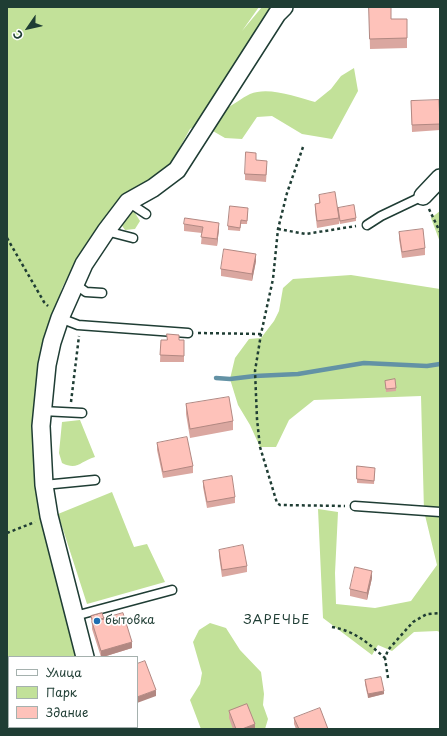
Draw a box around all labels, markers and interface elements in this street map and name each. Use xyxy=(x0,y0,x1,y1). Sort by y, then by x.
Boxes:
north arrow xyxy=(8,8,48,48)
text: С xyxy=(8,27,27,43)
district label: ЗАРЕЧЬЕ xyxy=(244,612,310,628)
place label: бытовка xyxy=(105,614,155,628)
marker: бытовка xyxy=(92,616,102,626)
legend xyxy=(8,656,138,728)
text: Улица xyxy=(46,663,82,681)
text: Парк xyxy=(46,683,77,701)
text: Здание xyxy=(46,703,88,721)

